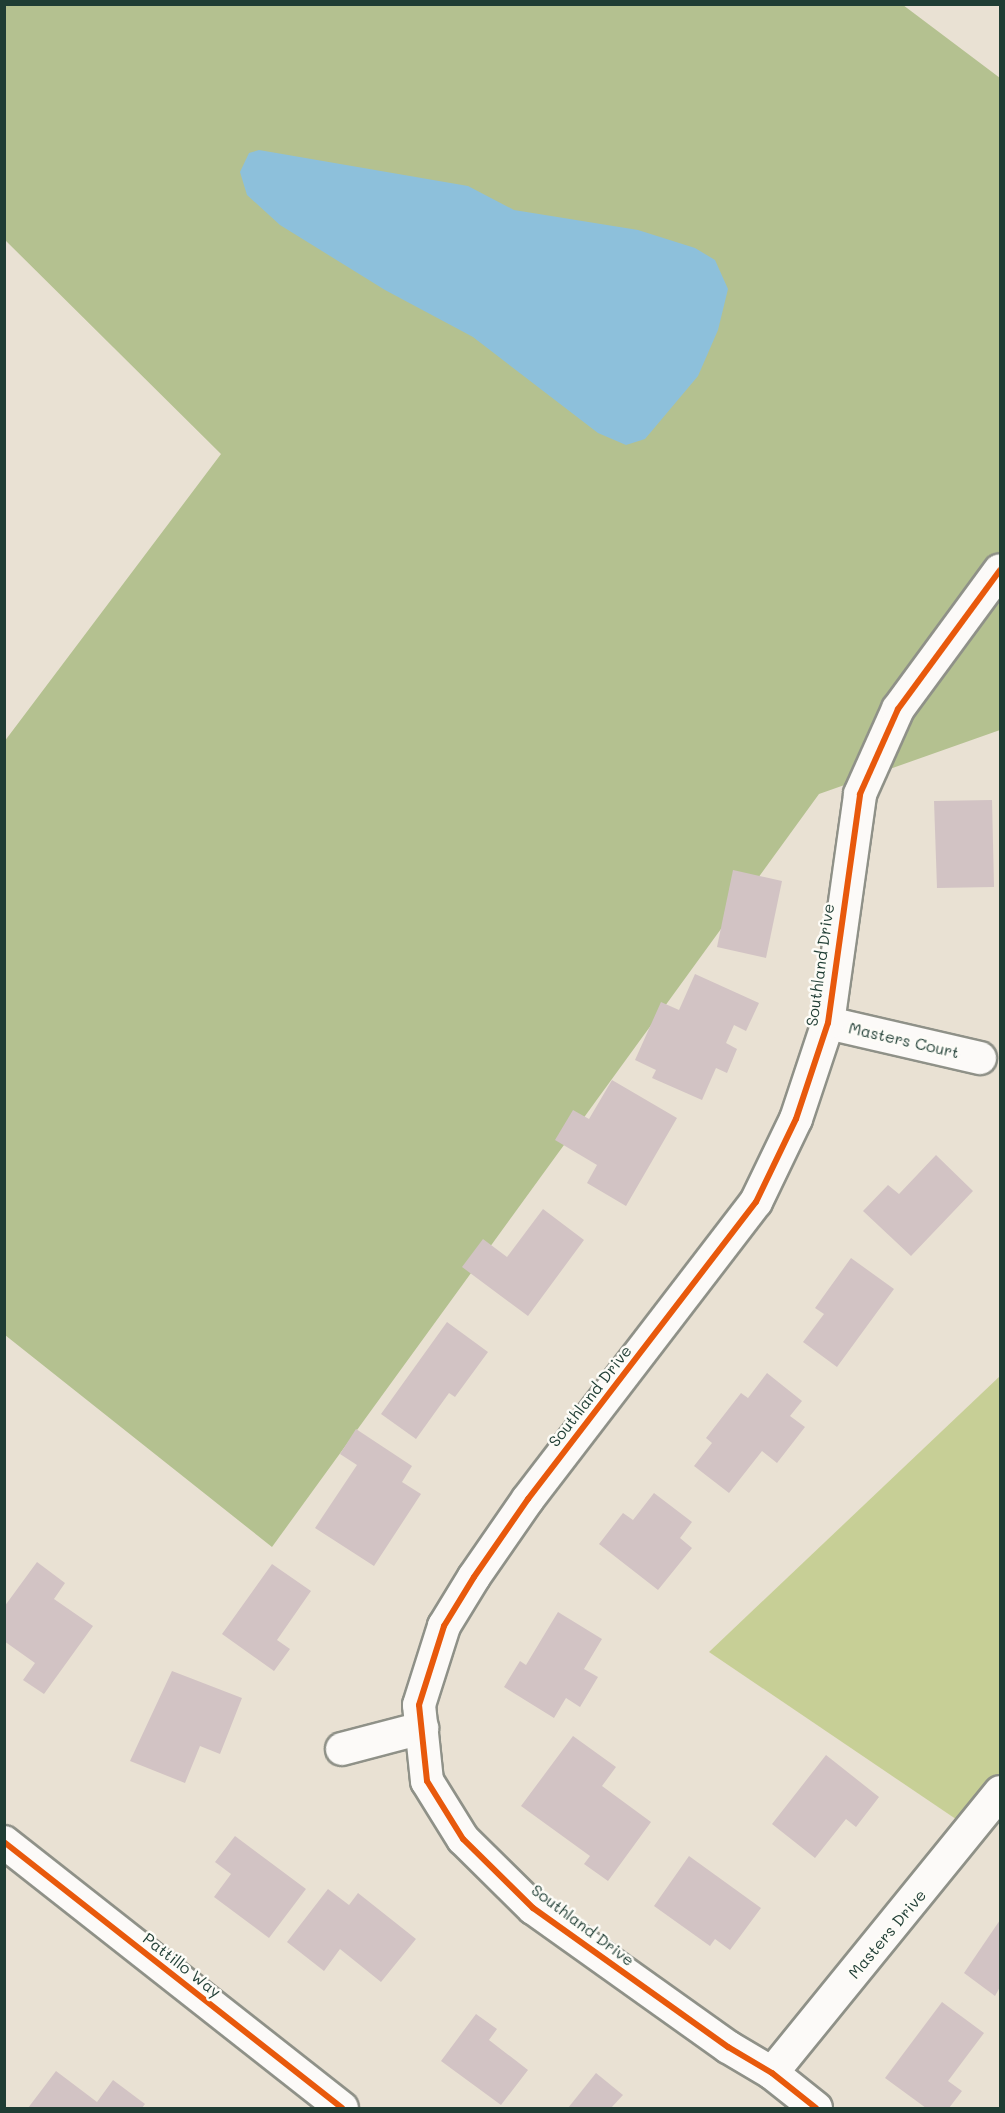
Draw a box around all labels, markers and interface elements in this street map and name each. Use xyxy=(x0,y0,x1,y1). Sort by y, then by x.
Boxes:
street label: Southland Drive xyxy=(802,902,838,1028)
street label: Masters Court xyxy=(847,1018,961,1062)
street label: Southland Drive xyxy=(544,1341,636,1451)
street label: Southland Drive xyxy=(528,1880,638,1970)
street label: Masters Drive xyxy=(844,1885,930,1983)
street label: Pattillo Way xyxy=(139,1929,225,2001)

